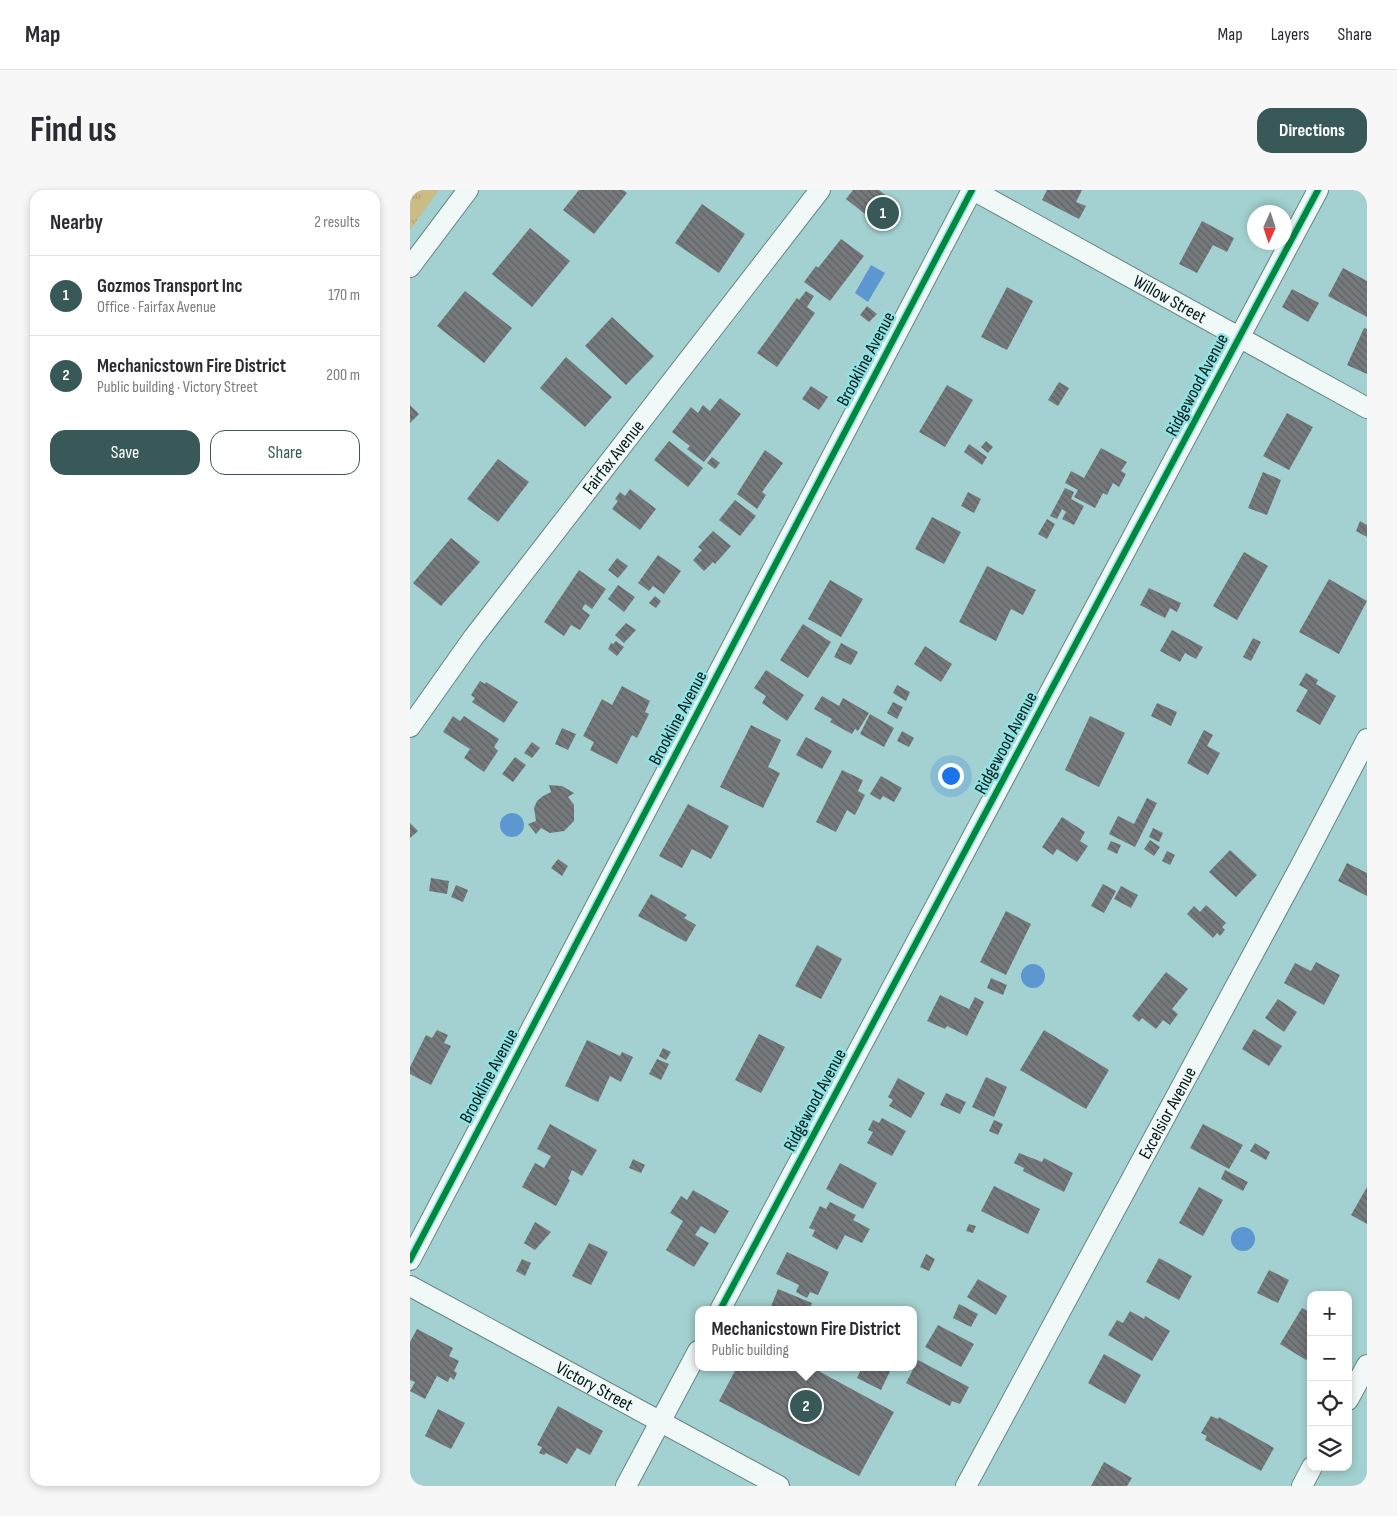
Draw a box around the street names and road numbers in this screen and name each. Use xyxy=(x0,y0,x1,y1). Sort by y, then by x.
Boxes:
street label: Willow Street xyxy=(1130,270,1210,328)
street label: Brookline Avenue xyxy=(832,308,900,410)
street label: Ridgewood Avenue xyxy=(1161,330,1233,440)
street label: Fairfax Avenue xyxy=(578,416,648,498)
street label: Brookline Avenue xyxy=(644,667,712,769)
street label: Ridgewood Avenue xyxy=(970,688,1042,798)
street label: Brookline Avenue xyxy=(455,1025,523,1127)
street label: Ridgewood Avenue xyxy=(779,1045,851,1155)
street label: Excelsior Avenue xyxy=(1134,1063,1201,1162)
street label: Victory Street xyxy=(552,1357,637,1416)

